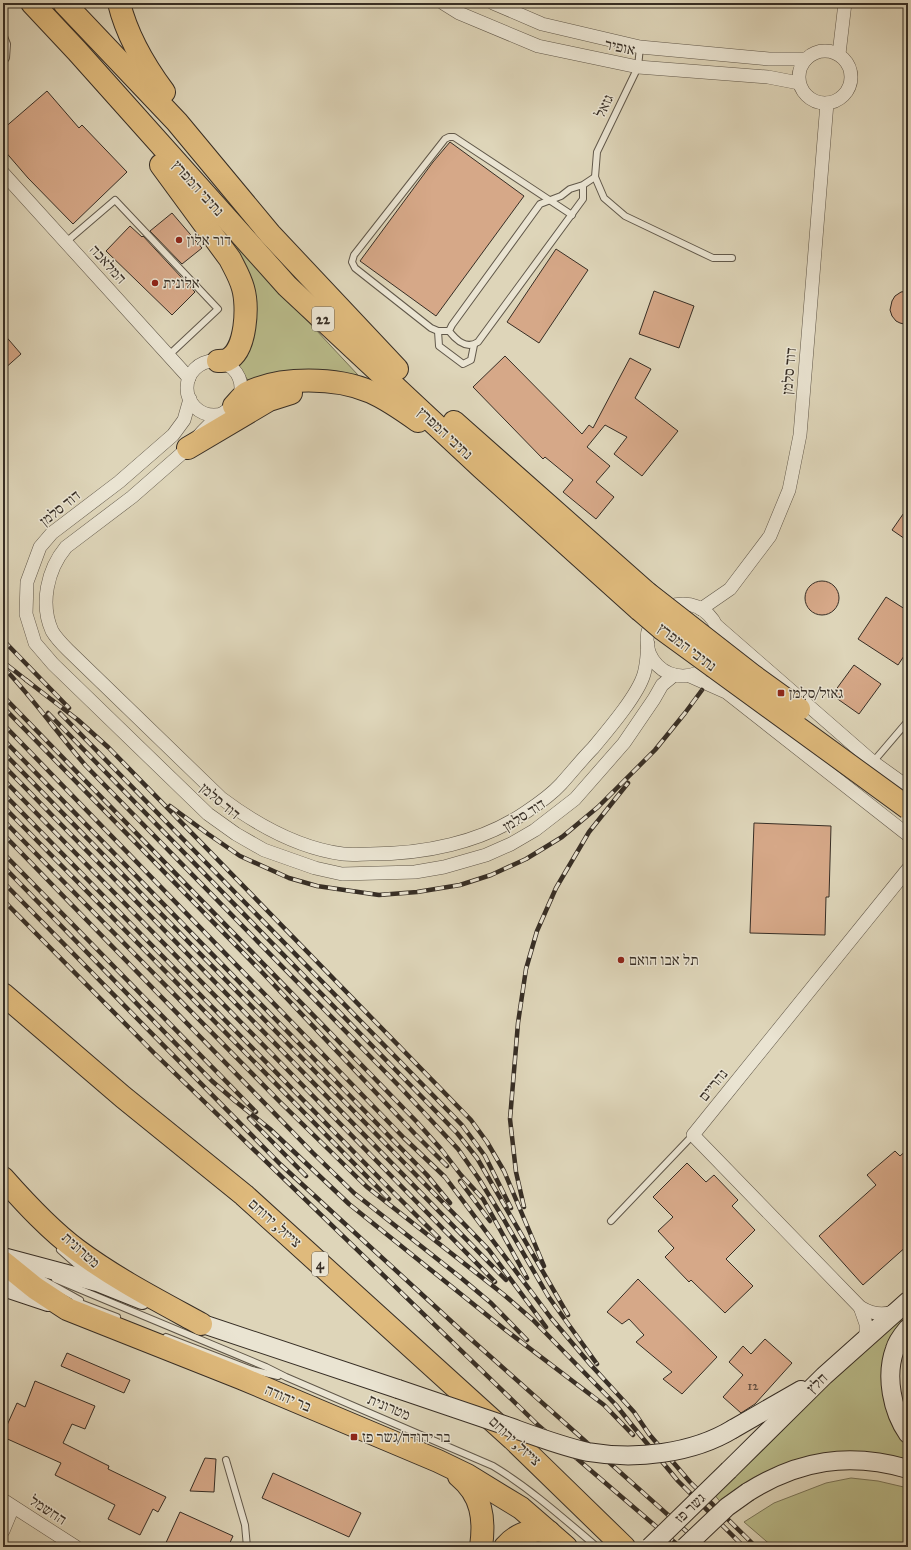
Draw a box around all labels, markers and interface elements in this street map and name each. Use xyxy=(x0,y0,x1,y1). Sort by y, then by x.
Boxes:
street label: אופיר xyxy=(603,35,637,59)
street label: גזאל xyxy=(591,91,617,121)
street label: נתיבי המפרץ xyxy=(168,156,228,220)
place label: דור אלון xyxy=(187,231,231,249)
marker: דור אלון xyxy=(174,235,184,245)
street label: המלאכה xyxy=(86,241,130,287)
place label: אלונית xyxy=(163,274,200,292)
marker: אלונית xyxy=(150,278,160,288)
road number: 22 xyxy=(312,307,334,331)
street label: דוד סלמן xyxy=(778,346,800,395)
street label: נתיבי המפרץ xyxy=(414,403,476,463)
street label: דוד סלמן xyxy=(36,486,84,530)
street label: נתיבי המפרץ xyxy=(654,619,720,675)
place label: גאזל/סלמן xyxy=(789,684,843,702)
marker: גאזל/סלמן xyxy=(776,688,786,698)
street label: דוד סלמן xyxy=(196,779,244,823)
street label: דוד סלמן xyxy=(499,794,549,835)
place label: תל אבו הואם xyxy=(629,951,699,969)
marker: תל אבו הואם xyxy=(616,955,626,965)
street label: נהריים xyxy=(695,1065,731,1105)
street label: צייזל, ירוחם xyxy=(245,1195,305,1251)
street label: מטרונית xyxy=(58,1228,104,1272)
road number: 4 xyxy=(312,1252,328,1276)
street label: חלץ xyxy=(803,1369,831,1397)
house number: 12 xyxy=(747,1378,759,1394)
street label: בר יהודה xyxy=(262,1380,314,1416)
street label: מטרונית xyxy=(365,1390,413,1424)
street label: צייזל, ירוחם xyxy=(485,1412,545,1470)
place label: בר יהודה/גשר פז xyxy=(362,1428,451,1446)
marker: בר יהודה/גשר פז xyxy=(349,1432,359,1442)
street label: גשר פז xyxy=(671,1489,709,1527)
street label: החשמל xyxy=(26,1491,70,1529)

